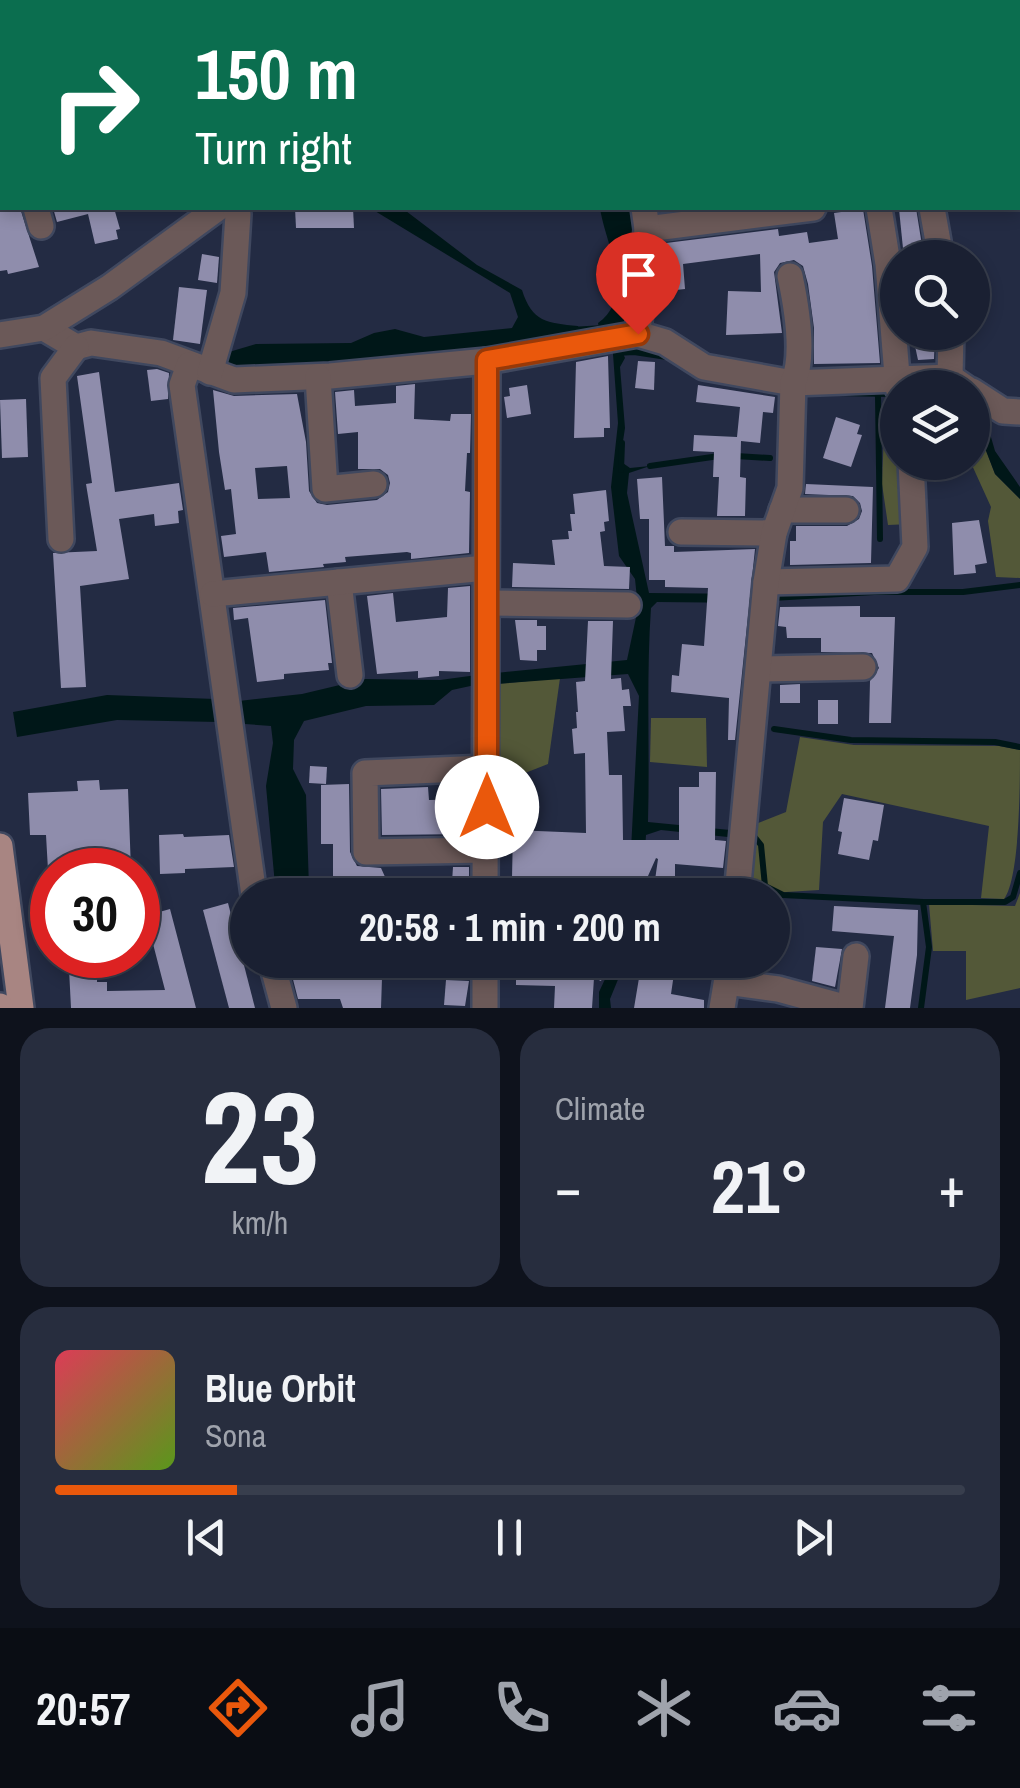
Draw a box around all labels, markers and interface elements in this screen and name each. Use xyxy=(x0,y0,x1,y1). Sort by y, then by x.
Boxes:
text: 150 m xyxy=(195,27,358,121)
icon: right xyxy=(30,40,160,170)
text: Turn right xyxy=(195,117,352,178)
pin xyxy=(596,232,681,335)
map controls xyxy=(880,240,990,480)
button: search xyxy=(880,240,990,350)
icon: arrive xyxy=(611,247,666,302)
button: layers xyxy=(880,370,990,480)
position arrow xyxy=(435,755,539,859)
speed limit sign: 30 xyxy=(30,848,160,978)
text: 20:58 · 1 min · 200 m xyxy=(359,902,661,953)
text: 23 xyxy=(201,1048,319,1224)
text: Climate xyxy=(555,1087,645,1130)
text: 21° xyxy=(711,1135,809,1236)
text: − xyxy=(555,1150,581,1224)
text: + xyxy=(939,1150,965,1224)
text: km/h xyxy=(232,1201,288,1244)
text: Blue Orbit xyxy=(205,1363,356,1414)
text: Sona xyxy=(205,1414,266,1457)
icon: previous xyxy=(179,1510,234,1565)
icon: pause xyxy=(482,1510,537,1565)
icon: next xyxy=(786,1510,841,1565)
icon: directions xyxy=(203,1673,273,1743)
icon: music xyxy=(345,1673,415,1743)
icon: phone xyxy=(487,1673,557,1743)
icon: climate xyxy=(629,1673,699,1743)
icon: car xyxy=(772,1673,842,1743)
icon: filters xyxy=(914,1673,984,1743)
text: 20:57 xyxy=(36,1678,130,1739)

